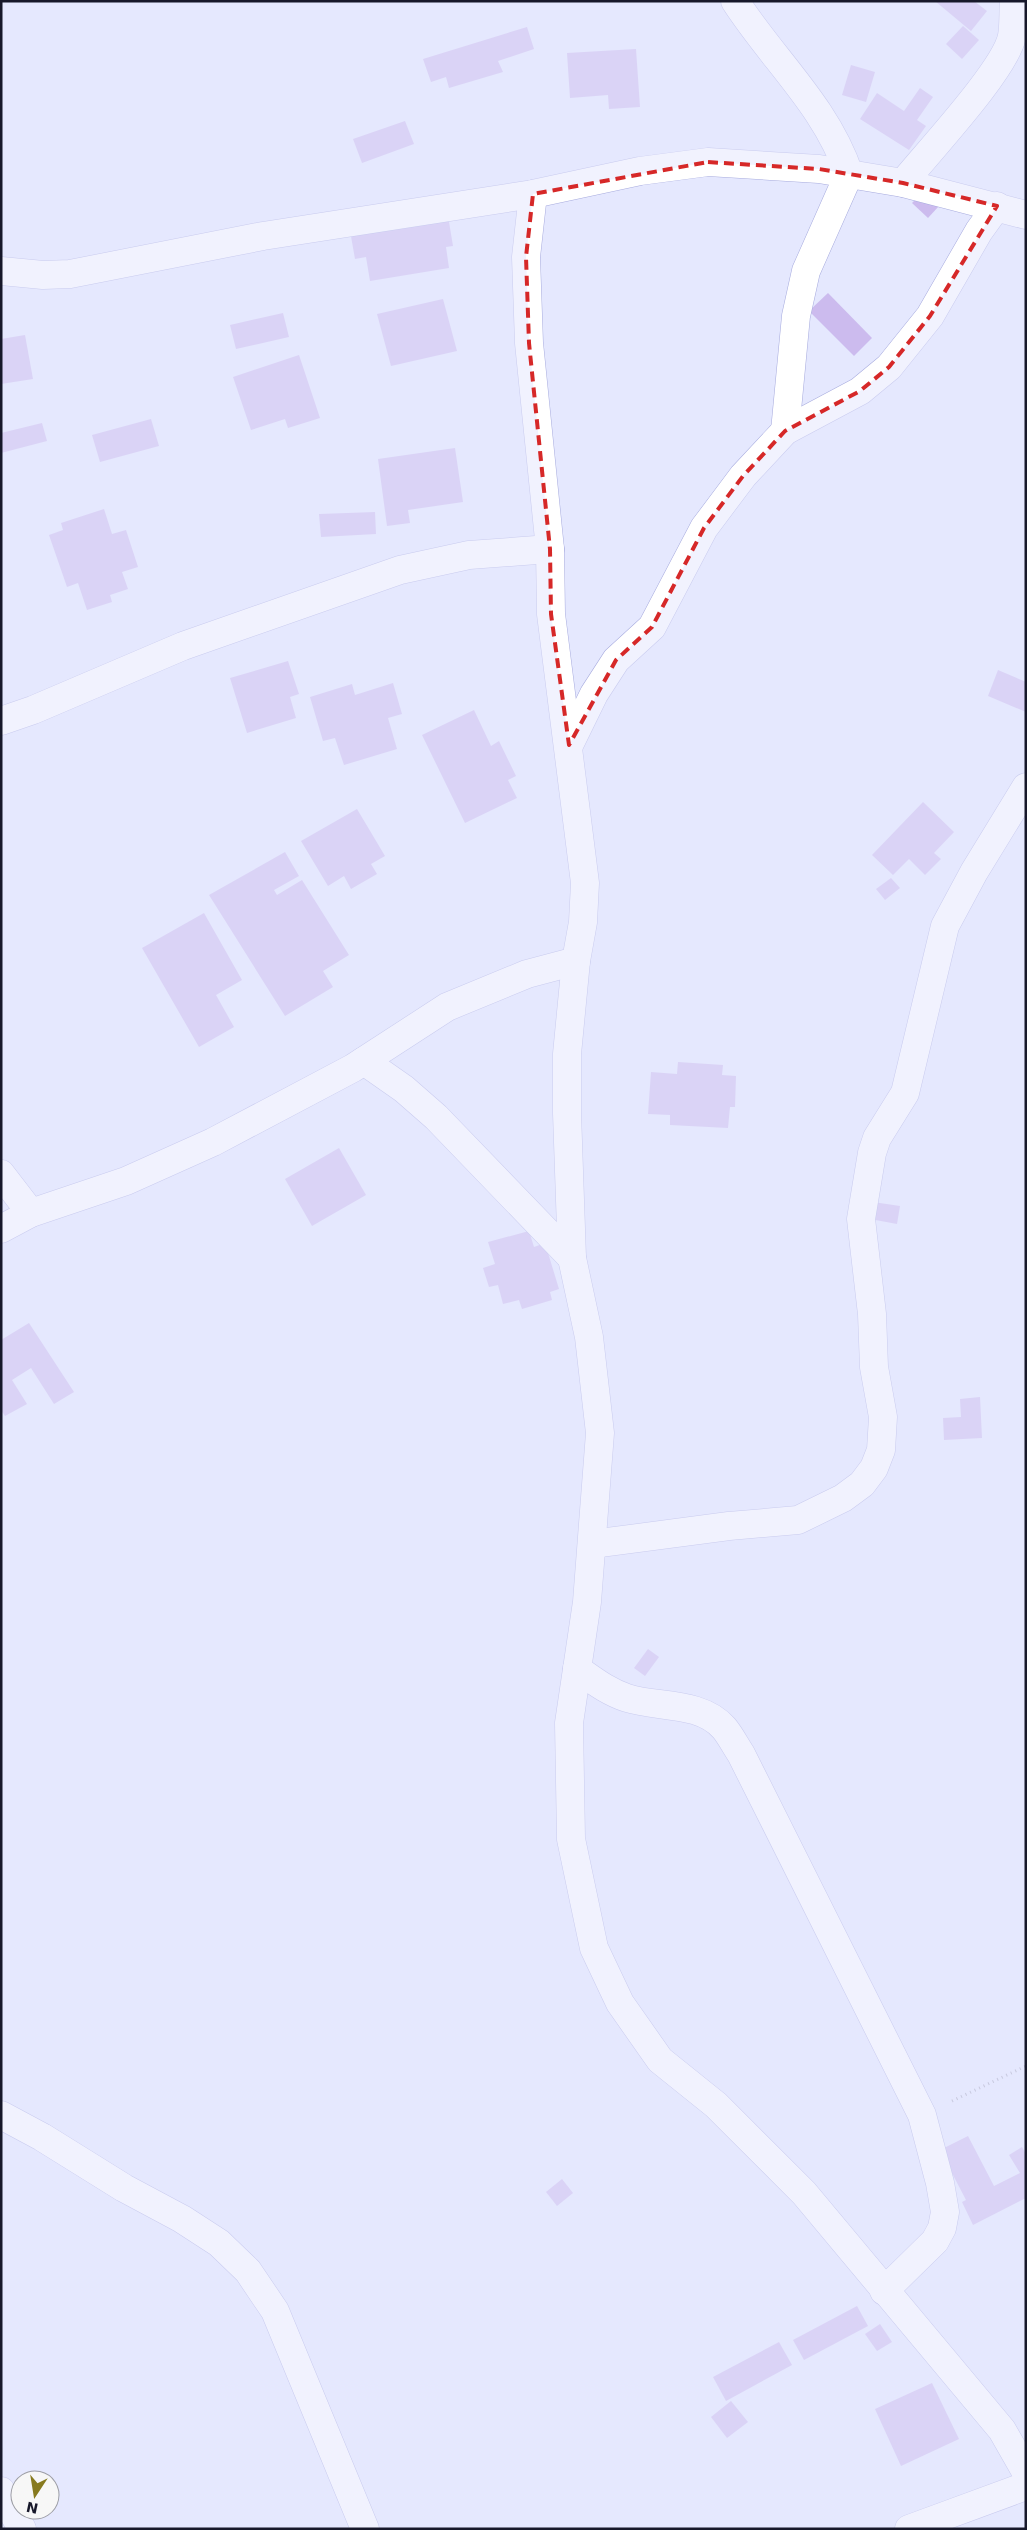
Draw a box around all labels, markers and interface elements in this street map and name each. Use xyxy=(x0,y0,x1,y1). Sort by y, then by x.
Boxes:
north arrow xyxy=(10,2470,60,2520)
text: N xyxy=(25,2499,40,2517)

